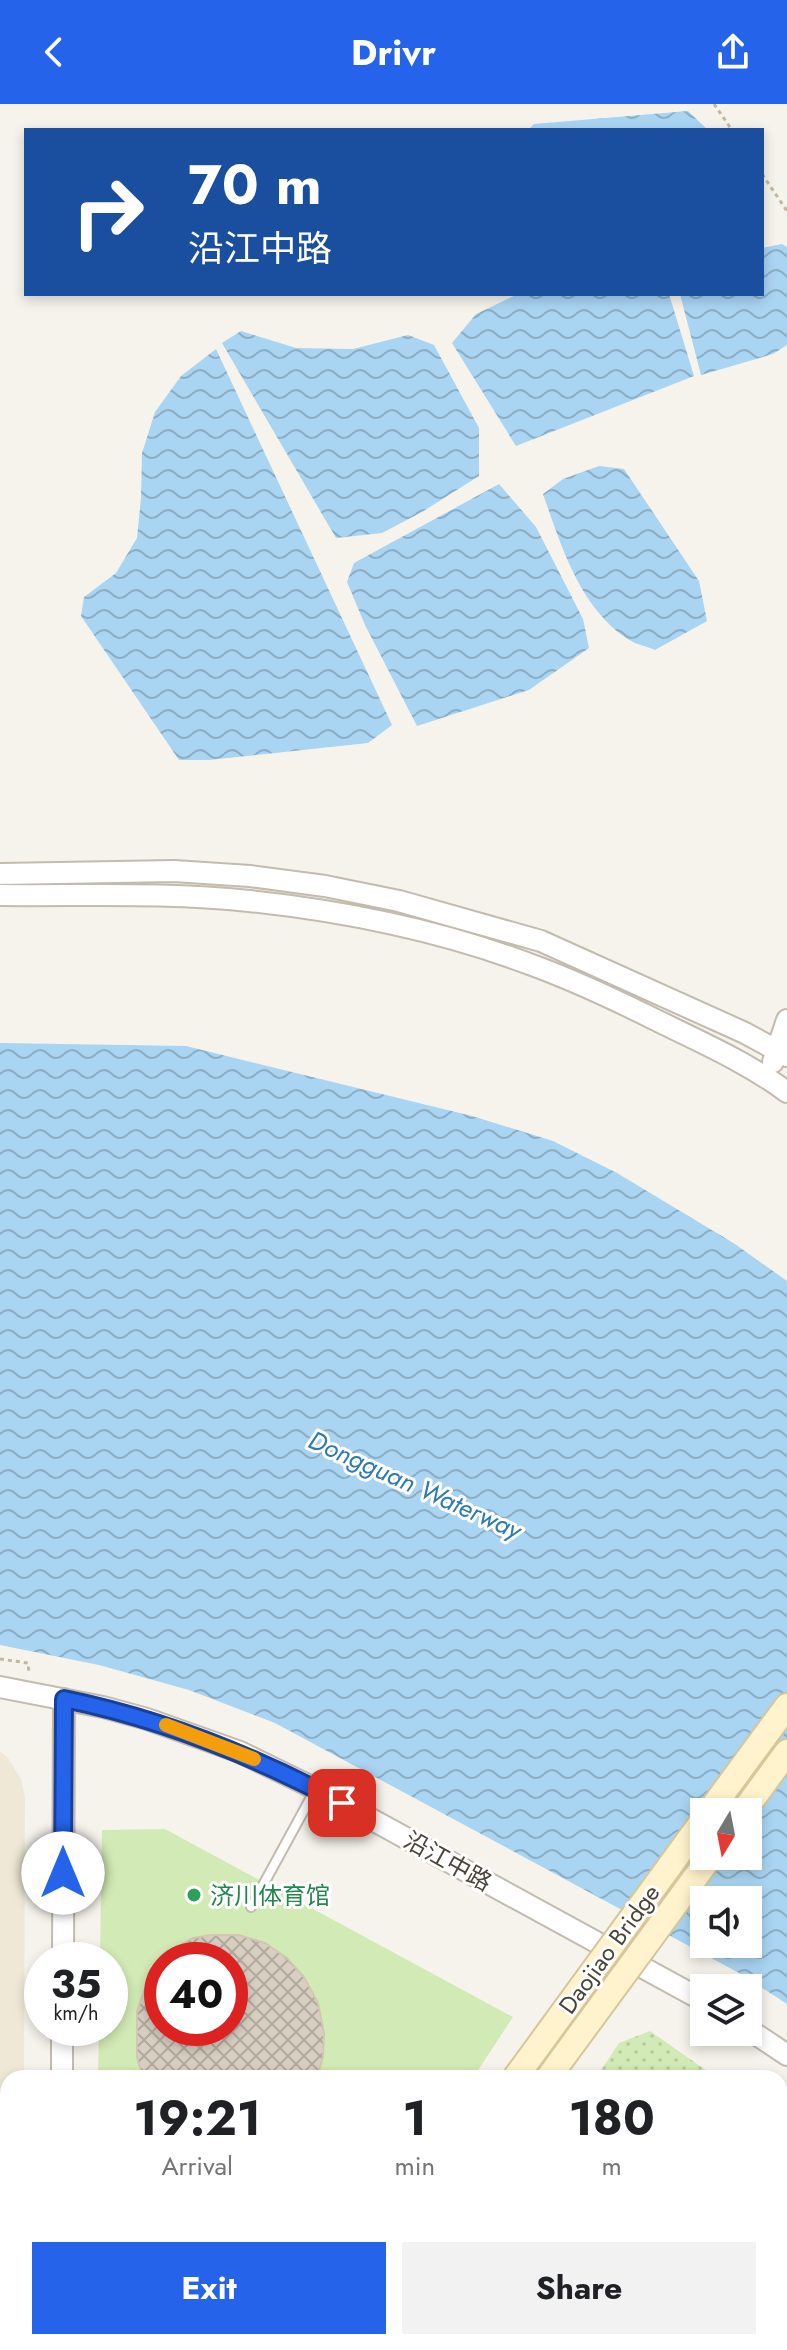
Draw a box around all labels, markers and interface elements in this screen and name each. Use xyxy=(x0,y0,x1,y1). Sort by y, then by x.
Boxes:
text: Drivr xyxy=(351,26,436,78)
icon: back xyxy=(32,30,76,74)
icon: share xyxy=(711,30,755,74)
text: 70 m xyxy=(188,144,322,225)
icon: right xyxy=(56,160,160,264)
text: 沿江中路 xyxy=(188,222,332,274)
water label: Dongguan Waterway xyxy=(302,1421,529,1550)
pin xyxy=(308,1769,376,1837)
icon: arrive xyxy=(320,1781,364,1825)
north arrow xyxy=(690,1798,762,1870)
map controls xyxy=(690,1798,762,2046)
street label: 沿江中路 xyxy=(398,1822,498,1900)
position arrow xyxy=(21,1831,105,1915)
street label: Daojiao Bridge xyxy=(550,1877,668,2021)
place label: 济川体育馆 xyxy=(210,1878,330,1913)
marker: 济川体育馆 xyxy=(185,1886,203,1904)
button: sound xyxy=(690,1886,762,1958)
speed limit sign: 40 xyxy=(144,1942,248,2046)
text: 35 xyxy=(51,1955,101,2013)
button: layers xyxy=(690,1974,762,2046)
text: km/h xyxy=(53,1999,99,2028)
text: 19:21 xyxy=(133,2084,261,2153)
text: 1 xyxy=(403,2084,427,2153)
text: 180 xyxy=(568,2084,655,2153)
text: Arrival xyxy=(161,2147,233,2185)
text: min xyxy=(394,2147,435,2185)
text: m xyxy=(601,2147,622,2185)
button: Exit xyxy=(32,2242,386,2334)
button: Share xyxy=(402,2242,756,2334)

